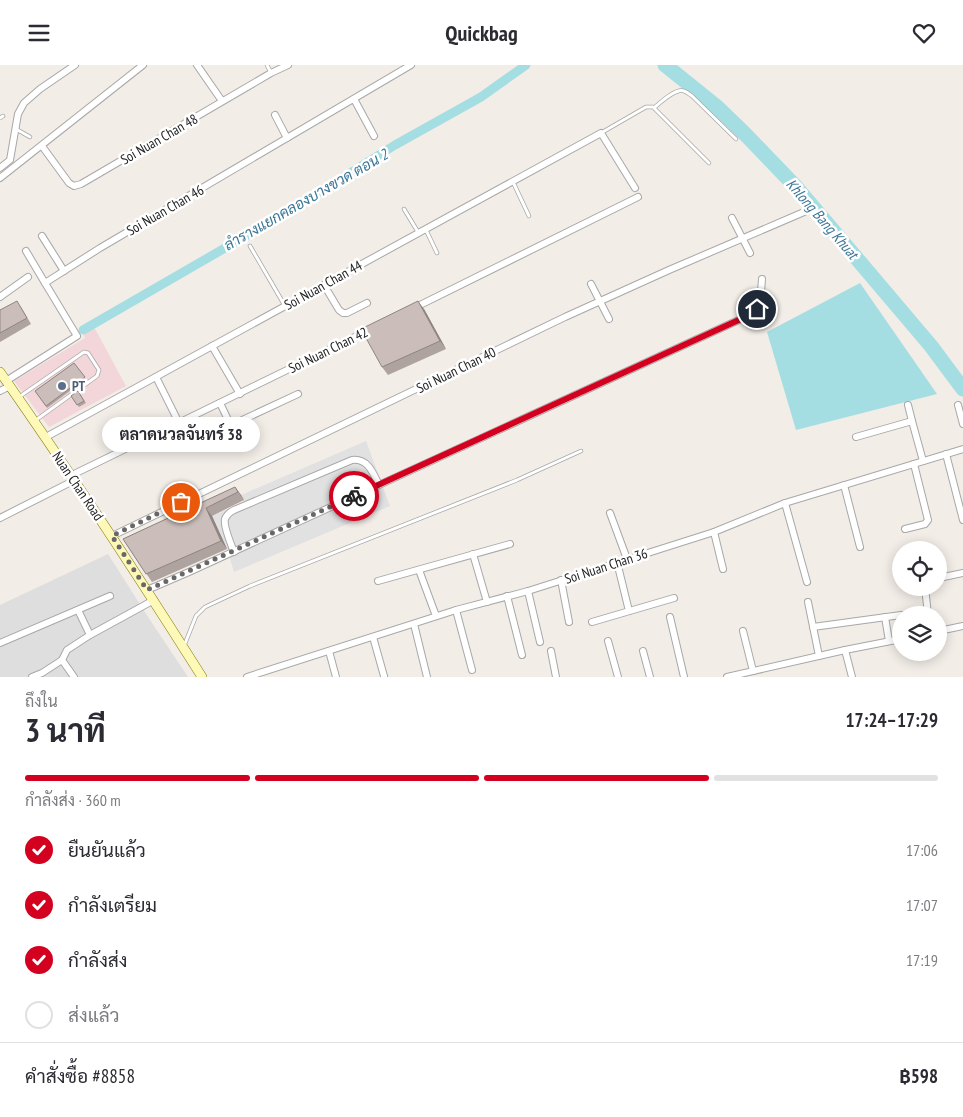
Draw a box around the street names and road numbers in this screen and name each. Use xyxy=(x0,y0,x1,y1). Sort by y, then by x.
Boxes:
street label: Soi Nuan Chan 48 xyxy=(117,110,201,168)
street label: Soi Nuan Chan 46 xyxy=(123,181,207,239)
street label: Soi Nuan Chan 44 xyxy=(281,256,366,314)
street label: Soi Nuan Chan 42 xyxy=(285,323,371,377)
street label: Soi Nuan Chan 40 xyxy=(413,343,499,397)
street label: Nuan Chan Road xyxy=(48,448,108,524)
street label: Soi Nuan Chan 36 xyxy=(562,544,650,588)

